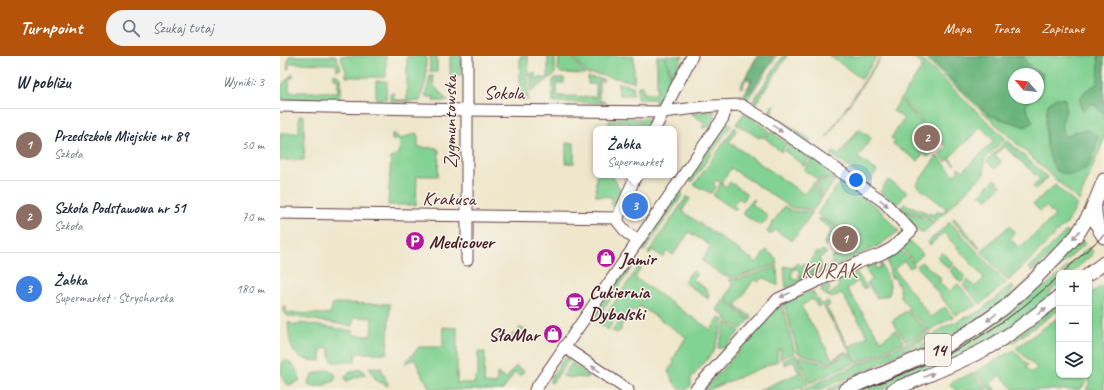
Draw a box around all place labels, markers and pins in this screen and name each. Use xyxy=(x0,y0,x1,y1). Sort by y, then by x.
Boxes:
pin: 2 xyxy=(914,123,940,153)
pin: 3 xyxy=(622,191,648,221)
pin: 1 xyxy=(832,224,858,254)
parking icon: Medicover xyxy=(404,230,426,252)
place label: Medicover xyxy=(429,230,496,254)
shop icon: Jamir xyxy=(595,247,617,269)
place label: Jamir xyxy=(618,247,658,271)
place label: Cukiernia Dybalski xyxy=(589,280,651,326)
cafe icon: Cukiernia Dybalski xyxy=(564,291,586,313)
place label: SłaMar xyxy=(488,323,541,347)
shop icon: SłaMar xyxy=(542,323,564,345)

